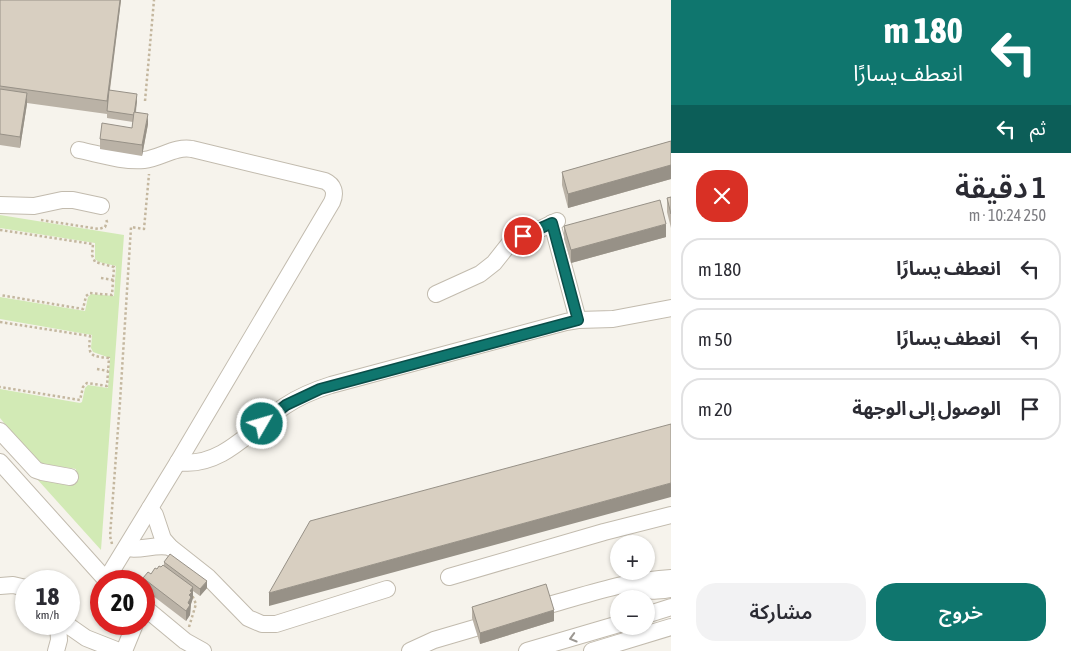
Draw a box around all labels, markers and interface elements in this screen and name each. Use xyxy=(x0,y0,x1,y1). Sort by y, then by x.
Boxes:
text: 180 m xyxy=(884,10,963,50)
icon: left xyxy=(981,20,1046,85)
text: انعطف يسارًا xyxy=(853,60,963,86)
icon: left xyxy=(992,115,1020,143)
text: ثم xyxy=(1030,117,1046,139)
button: close xyxy=(696,170,748,222)
text: 1 دقيقة xyxy=(955,170,1046,204)
text: 250 m · 10:24 xyxy=(969,206,1046,224)
pin xyxy=(502,215,544,257)
icon: arrive xyxy=(509,222,537,250)
icon: left xyxy=(1016,255,1044,283)
text: انعطف يسارًا xyxy=(896,257,1001,279)
text: 180 m xyxy=(698,258,741,280)
icon: left xyxy=(1016,325,1044,353)
text: انعطف يسارًا xyxy=(896,327,1001,349)
text: 50 m xyxy=(698,328,732,350)
icon: arrive xyxy=(1016,395,1044,423)
position arrow xyxy=(235,397,287,449)
text: الوصول إلى الوجهة xyxy=(852,397,1001,419)
text: 20 m xyxy=(698,398,732,420)
map controls xyxy=(610,535,655,635)
button: + xyxy=(610,535,655,580)
speed limit sign: 20 xyxy=(90,570,155,635)
text: 18 xyxy=(36,582,59,610)
button: مشاركة xyxy=(696,583,866,641)
button: خروج xyxy=(876,583,1046,641)
button: − xyxy=(610,590,655,635)
text: km/h xyxy=(36,608,59,622)
one-way arrow xyxy=(570,632,578,642)

